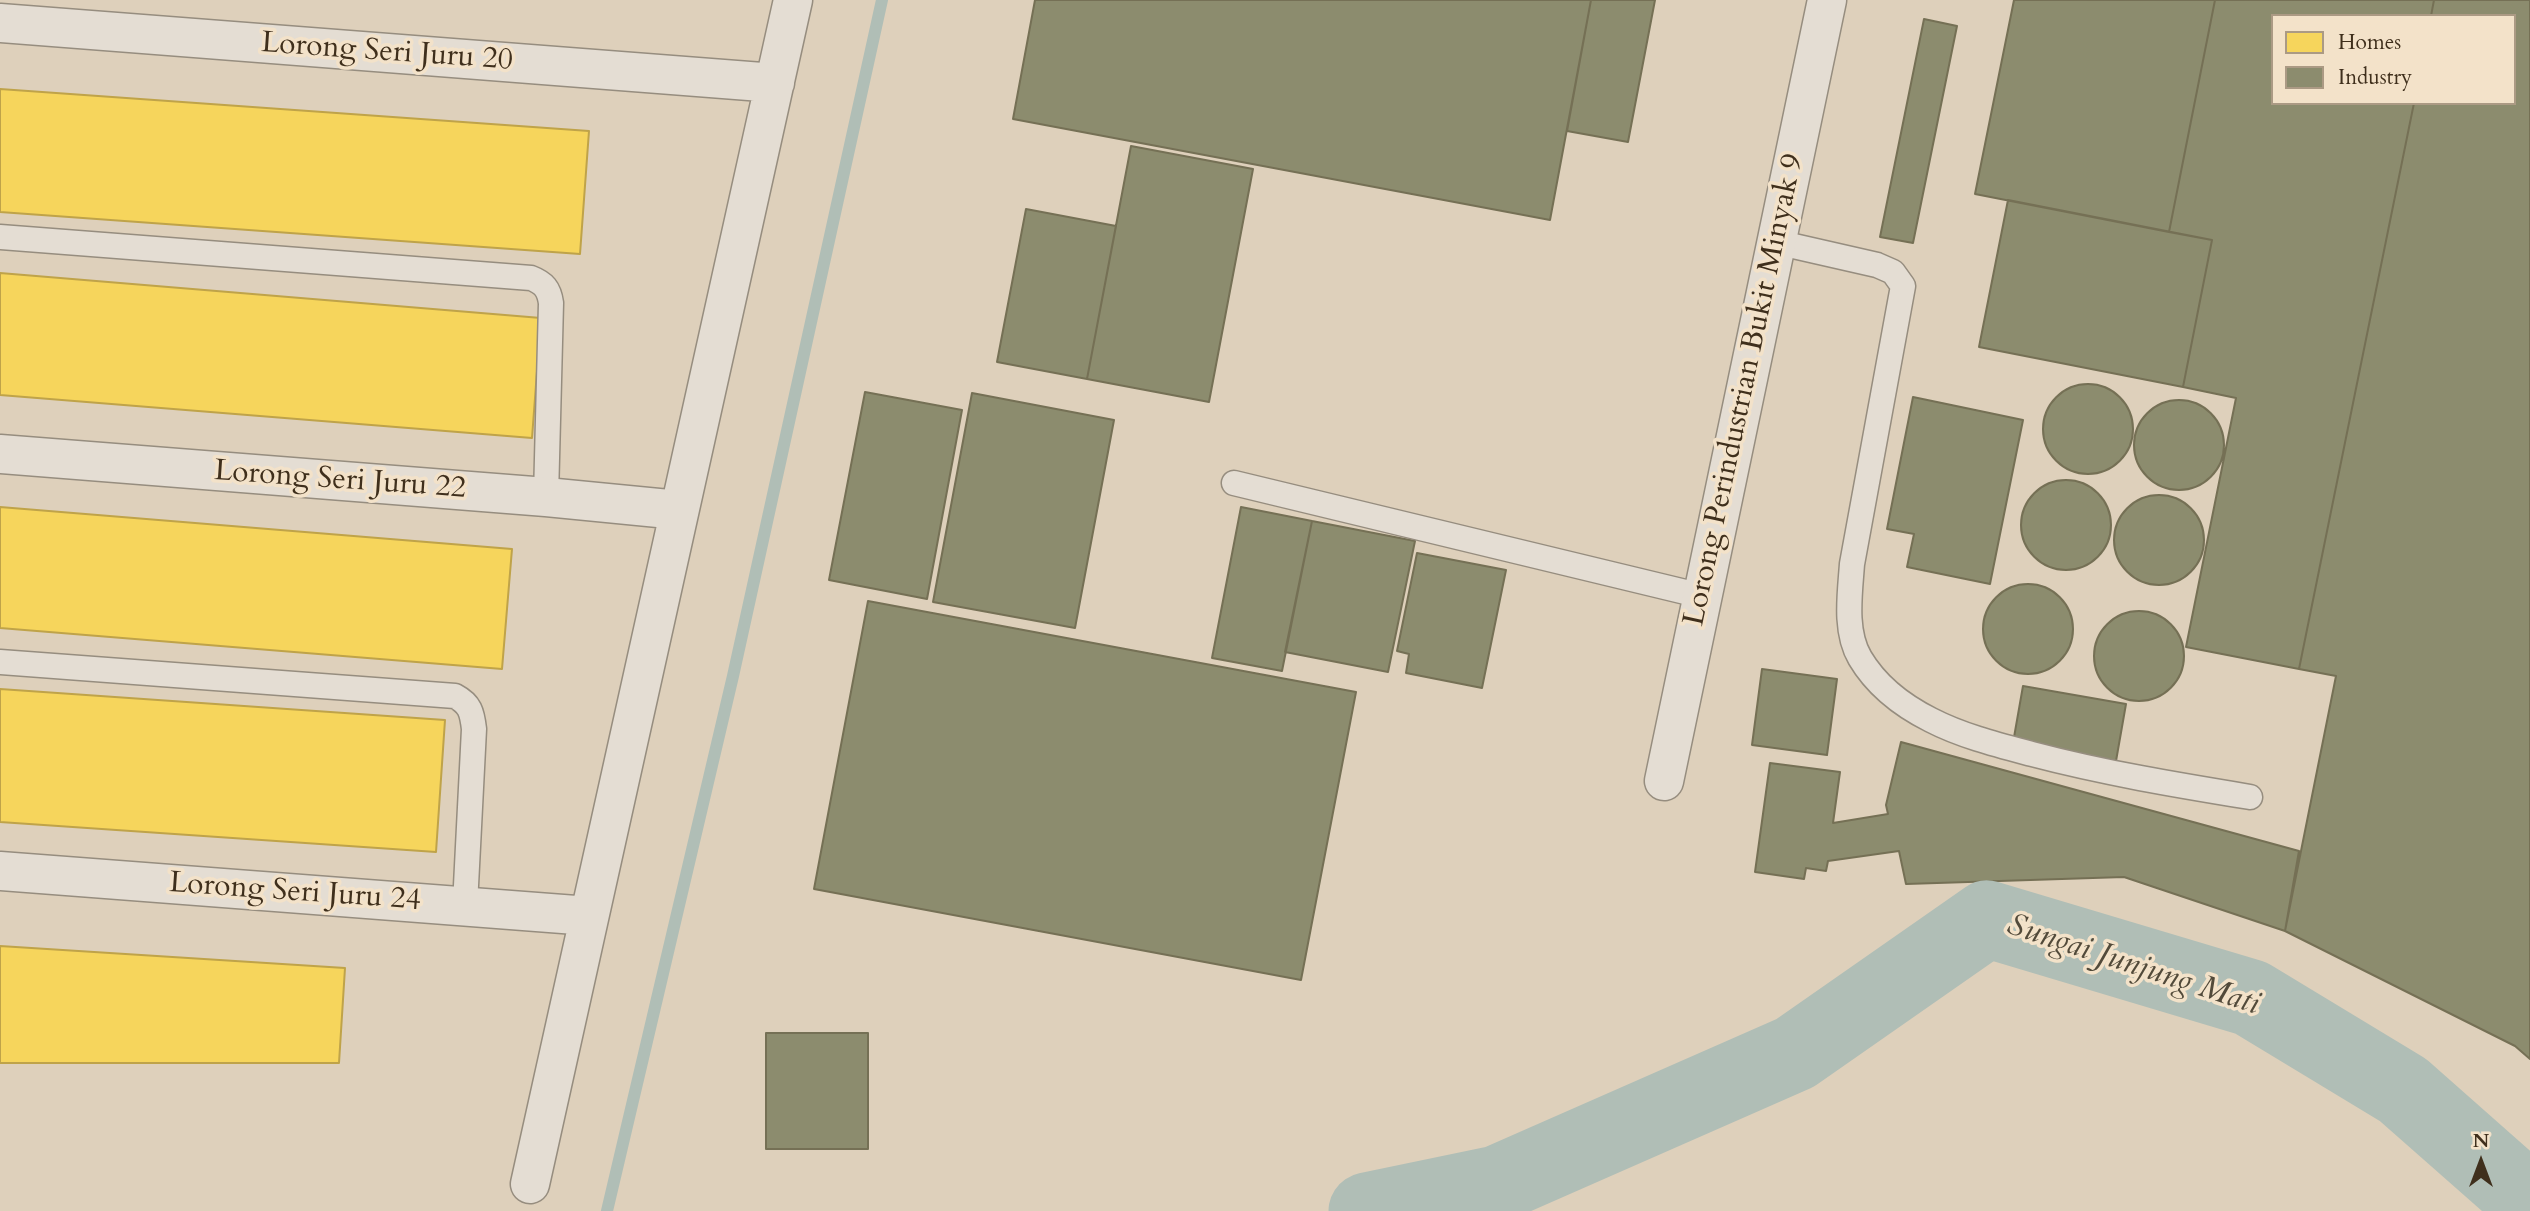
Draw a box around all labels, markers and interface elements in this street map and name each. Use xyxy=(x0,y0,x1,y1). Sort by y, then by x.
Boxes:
legend xyxy=(2271,14,2516,105)
street label: Lorong Seri Juru 20 xyxy=(260,26,514,80)
text: Homes xyxy=(2338,28,2401,57)
text: Industry xyxy=(2338,63,2412,92)
street label: Lorong Perindustrian Bukit Minyak 9 xyxy=(1677,151,1813,629)
street label: Lorong Seri Juru 22 xyxy=(213,454,467,508)
street label: Lorong Seri Juru 24 xyxy=(168,866,422,920)
water label: Sungai Junjung Mati xyxy=(2002,907,2264,1025)
north arrow xyxy=(2446,1127,2516,1197)
text: N xyxy=(2473,1128,2489,1154)

